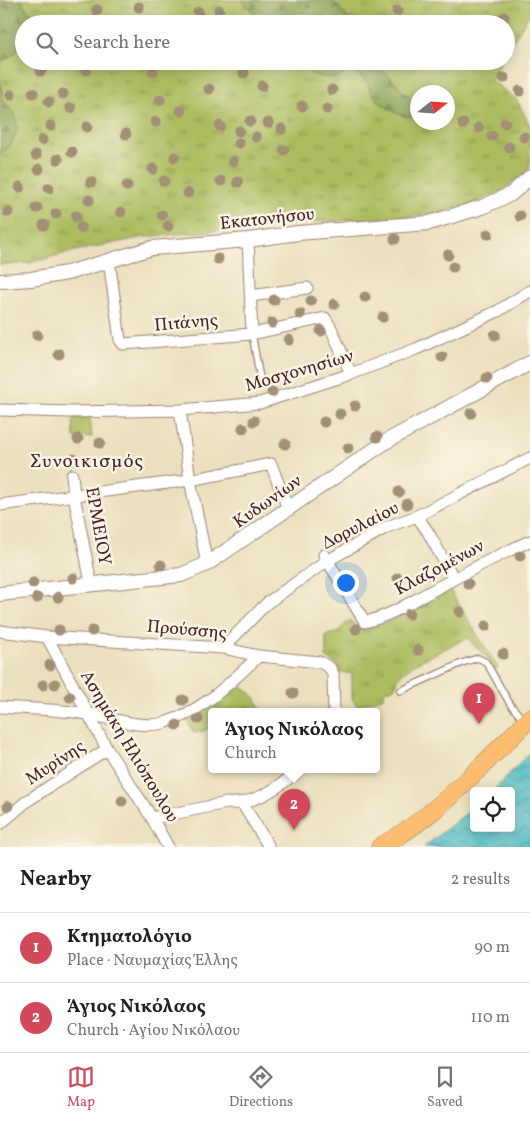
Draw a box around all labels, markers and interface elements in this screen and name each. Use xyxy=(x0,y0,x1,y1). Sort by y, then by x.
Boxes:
search box xyxy=(15,15,515,70)
icon: search xyxy=(33,29,61,57)
text: Search here xyxy=(73,30,170,56)
north arrow xyxy=(410,85,455,130)
street label: Εκατονήσου xyxy=(219,202,316,237)
street label: Πιτάνης xyxy=(153,308,219,339)
street label: Μοσχονησίων xyxy=(242,344,357,399)
district label: Συνοικισμός xyxy=(30,449,144,475)
street label: Κυδωνίων xyxy=(228,469,308,535)
street label: ΕΡΜΕΙΟΥ xyxy=(78,485,117,567)
street label: Δορυλαίου xyxy=(318,496,404,556)
street label: Κλαζομένων xyxy=(391,534,489,602)
your location xyxy=(333,570,359,596)
street label: Προύσσης xyxy=(146,615,228,646)
street label: Ασημάκη Ηλιόπουλου xyxy=(73,666,184,828)
pin: 1 xyxy=(463,683,495,724)
popup xyxy=(208,708,380,773)
text: Άγιος Νικόλαος xyxy=(225,717,363,743)
street label: Μυρίνης xyxy=(21,735,91,792)
text: Church xyxy=(225,743,277,765)
map controls xyxy=(470,787,515,832)
button: locate xyxy=(470,787,515,832)
pin: 2 xyxy=(278,789,310,830)
text: Nearby xyxy=(20,865,91,894)
text: 2 results xyxy=(451,869,510,891)
text: Κτηματολόγιο xyxy=(67,924,192,950)
text: 1 xyxy=(33,937,39,959)
text: 90 m xyxy=(474,937,510,959)
text: Place · Ναυμαχίας Έλλης xyxy=(67,950,238,972)
text: Άγιος Νικόλαος xyxy=(67,994,206,1020)
text: 2 xyxy=(32,1007,40,1029)
text: 110 m xyxy=(471,1007,510,1029)
text: Church · Αγίου Νικόλαου xyxy=(67,1020,240,1042)
tab: Map xyxy=(67,1063,95,1112)
tab: Directions xyxy=(229,1063,293,1112)
tab: Saved xyxy=(427,1063,463,1112)

